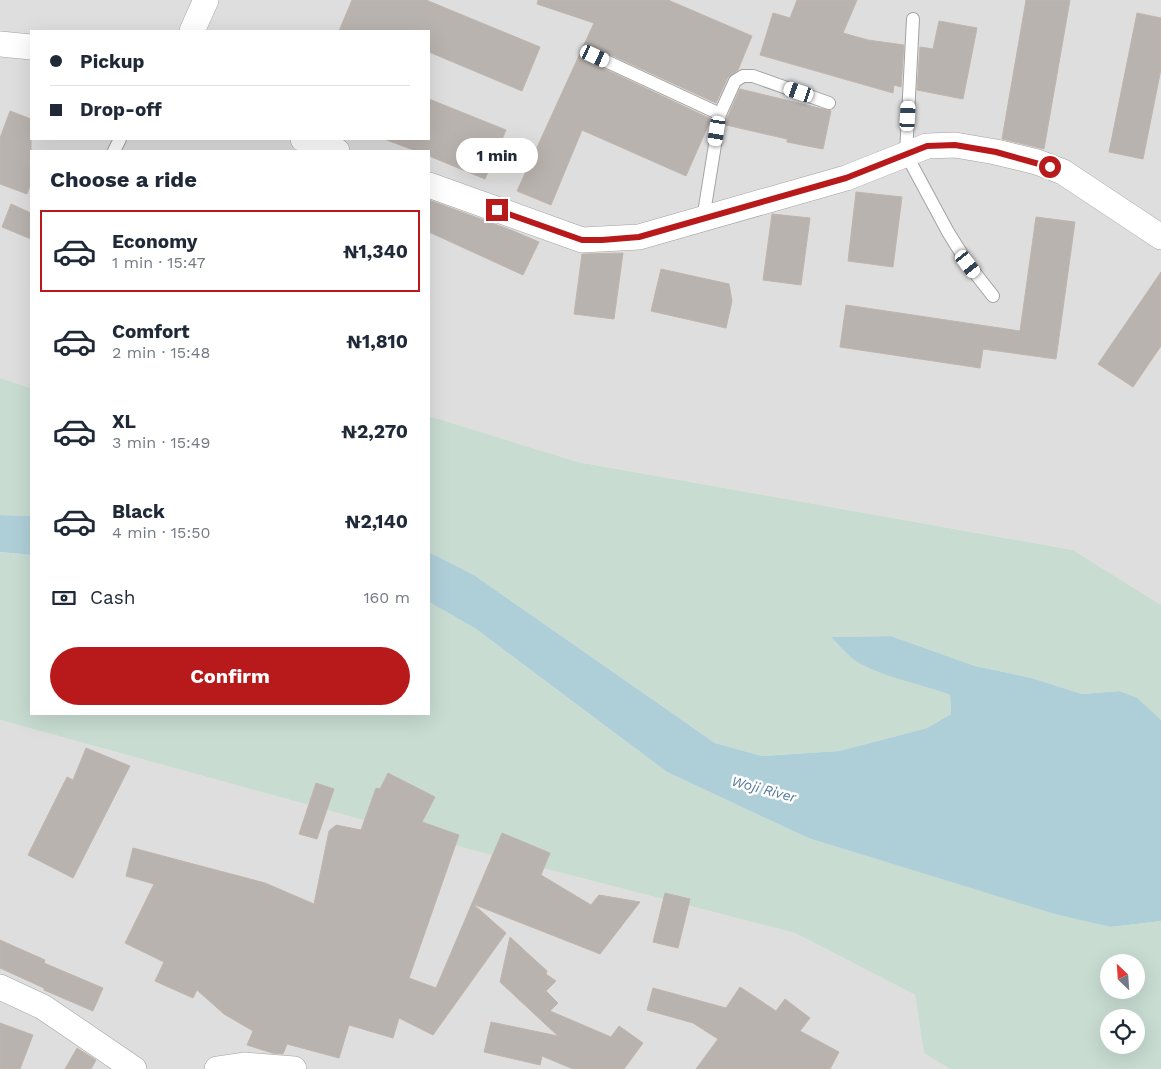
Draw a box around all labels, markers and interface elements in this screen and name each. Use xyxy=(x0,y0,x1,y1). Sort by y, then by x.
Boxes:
car xyxy=(578,43,611,69)
text: Pickup xyxy=(80,50,144,73)
car xyxy=(782,80,815,104)
text: Drop-off xyxy=(80,98,162,121)
car xyxy=(899,101,916,131)
car xyxy=(707,115,726,147)
callout: 1 min xyxy=(456,138,538,172)
text: 1 min xyxy=(476,146,518,165)
route start xyxy=(1039,156,1061,178)
text: Choose a ride xyxy=(50,167,197,192)
route end xyxy=(486,199,508,221)
icon: car xyxy=(52,229,97,274)
text: Economy xyxy=(112,230,197,253)
text: ₦1,340 xyxy=(343,240,408,263)
car xyxy=(952,248,983,280)
text: 1 min · 15:47 xyxy=(112,253,206,272)
icon: car xyxy=(52,319,97,364)
text: Comfort xyxy=(112,320,190,343)
text: ₦1,810 xyxy=(346,330,408,353)
text: 2 min · 15:48 xyxy=(112,343,210,362)
icon: car xyxy=(52,409,97,454)
text: XL xyxy=(112,410,136,433)
text: ₦2,270 xyxy=(341,420,408,443)
text: 3 min · 15:49 xyxy=(112,433,210,452)
icon: car xyxy=(52,499,97,544)
text: Black xyxy=(112,500,165,523)
text: ₦2,140 xyxy=(345,510,408,533)
text: 4 min · 15:50 xyxy=(112,523,210,542)
icon: cash xyxy=(50,584,78,612)
text: Cash xyxy=(90,586,136,609)
text: 160 m xyxy=(363,588,410,607)
button: Confirm xyxy=(50,647,410,705)
water label: Woji River xyxy=(730,773,799,805)
north arrow xyxy=(1100,954,1145,999)
map controls xyxy=(1100,954,1145,1054)
button: locate xyxy=(1100,1009,1145,1054)

